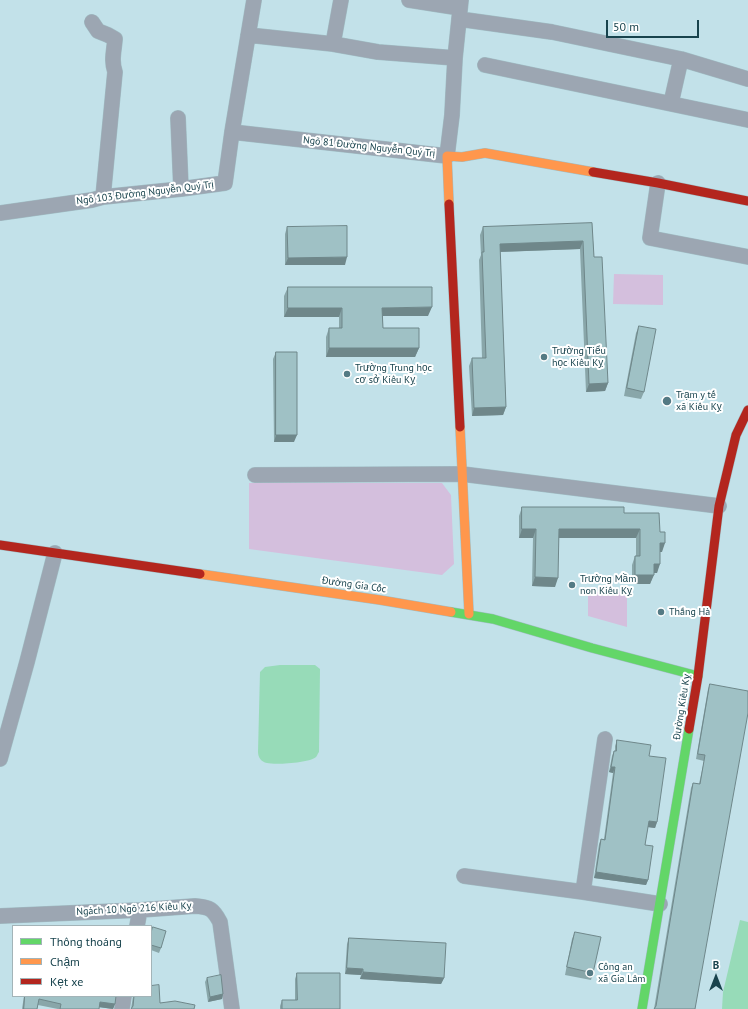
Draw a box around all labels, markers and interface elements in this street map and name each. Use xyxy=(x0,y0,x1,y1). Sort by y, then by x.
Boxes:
scale bar xyxy=(608,12,701,38)
text: 50 m xyxy=(613,19,639,34)
street label: Ngõ 81 Đường Nguyễn Quý Trị xyxy=(302,134,436,160)
street label: Ngõ 103 Đường Nguyễn Quý Trị xyxy=(76,179,214,207)
place label: Trường Tiểu học Kiêu Kỵ xyxy=(552,345,606,368)
marker: Trường Tiểu học Kiêu Kỵ xyxy=(539,352,549,362)
place label: Trường Trung học cơ sở Kiêu Kỵ xyxy=(355,362,432,386)
marker: Trường Trung học cơ sở Kiêu Kỵ xyxy=(342,369,352,379)
place label: Trạm y tế xã Kiêu Kỵ xyxy=(676,389,722,412)
marker: Trạm y tế xã Kiêu Kỵ xyxy=(661,395,673,407)
place label: Trường Mầm non Kiêu Kỵ xyxy=(580,573,636,596)
street label: Đường Gia Cốc xyxy=(321,575,387,595)
marker: Trường Mầm non Kiêu Kỵ xyxy=(567,580,577,590)
place label: Thắng Hà xyxy=(669,606,710,618)
marker: Thắng Hà xyxy=(656,607,666,617)
street label: Đường Kiêu Kỵ xyxy=(671,673,693,741)
street label: Ngách 10 Ngõ 216 Kiêu Kỵ xyxy=(76,900,192,918)
legend xyxy=(12,925,152,997)
text: Thông thoáng xyxy=(50,934,122,949)
text: Chậm xyxy=(50,954,80,969)
north arrow xyxy=(696,957,736,997)
text: B xyxy=(713,958,719,972)
place label: Công an xã Gia Lâm xyxy=(598,961,645,984)
marker: Công an xã Gia Lâm xyxy=(585,968,595,978)
text: Kẹt xe xyxy=(50,974,83,989)

